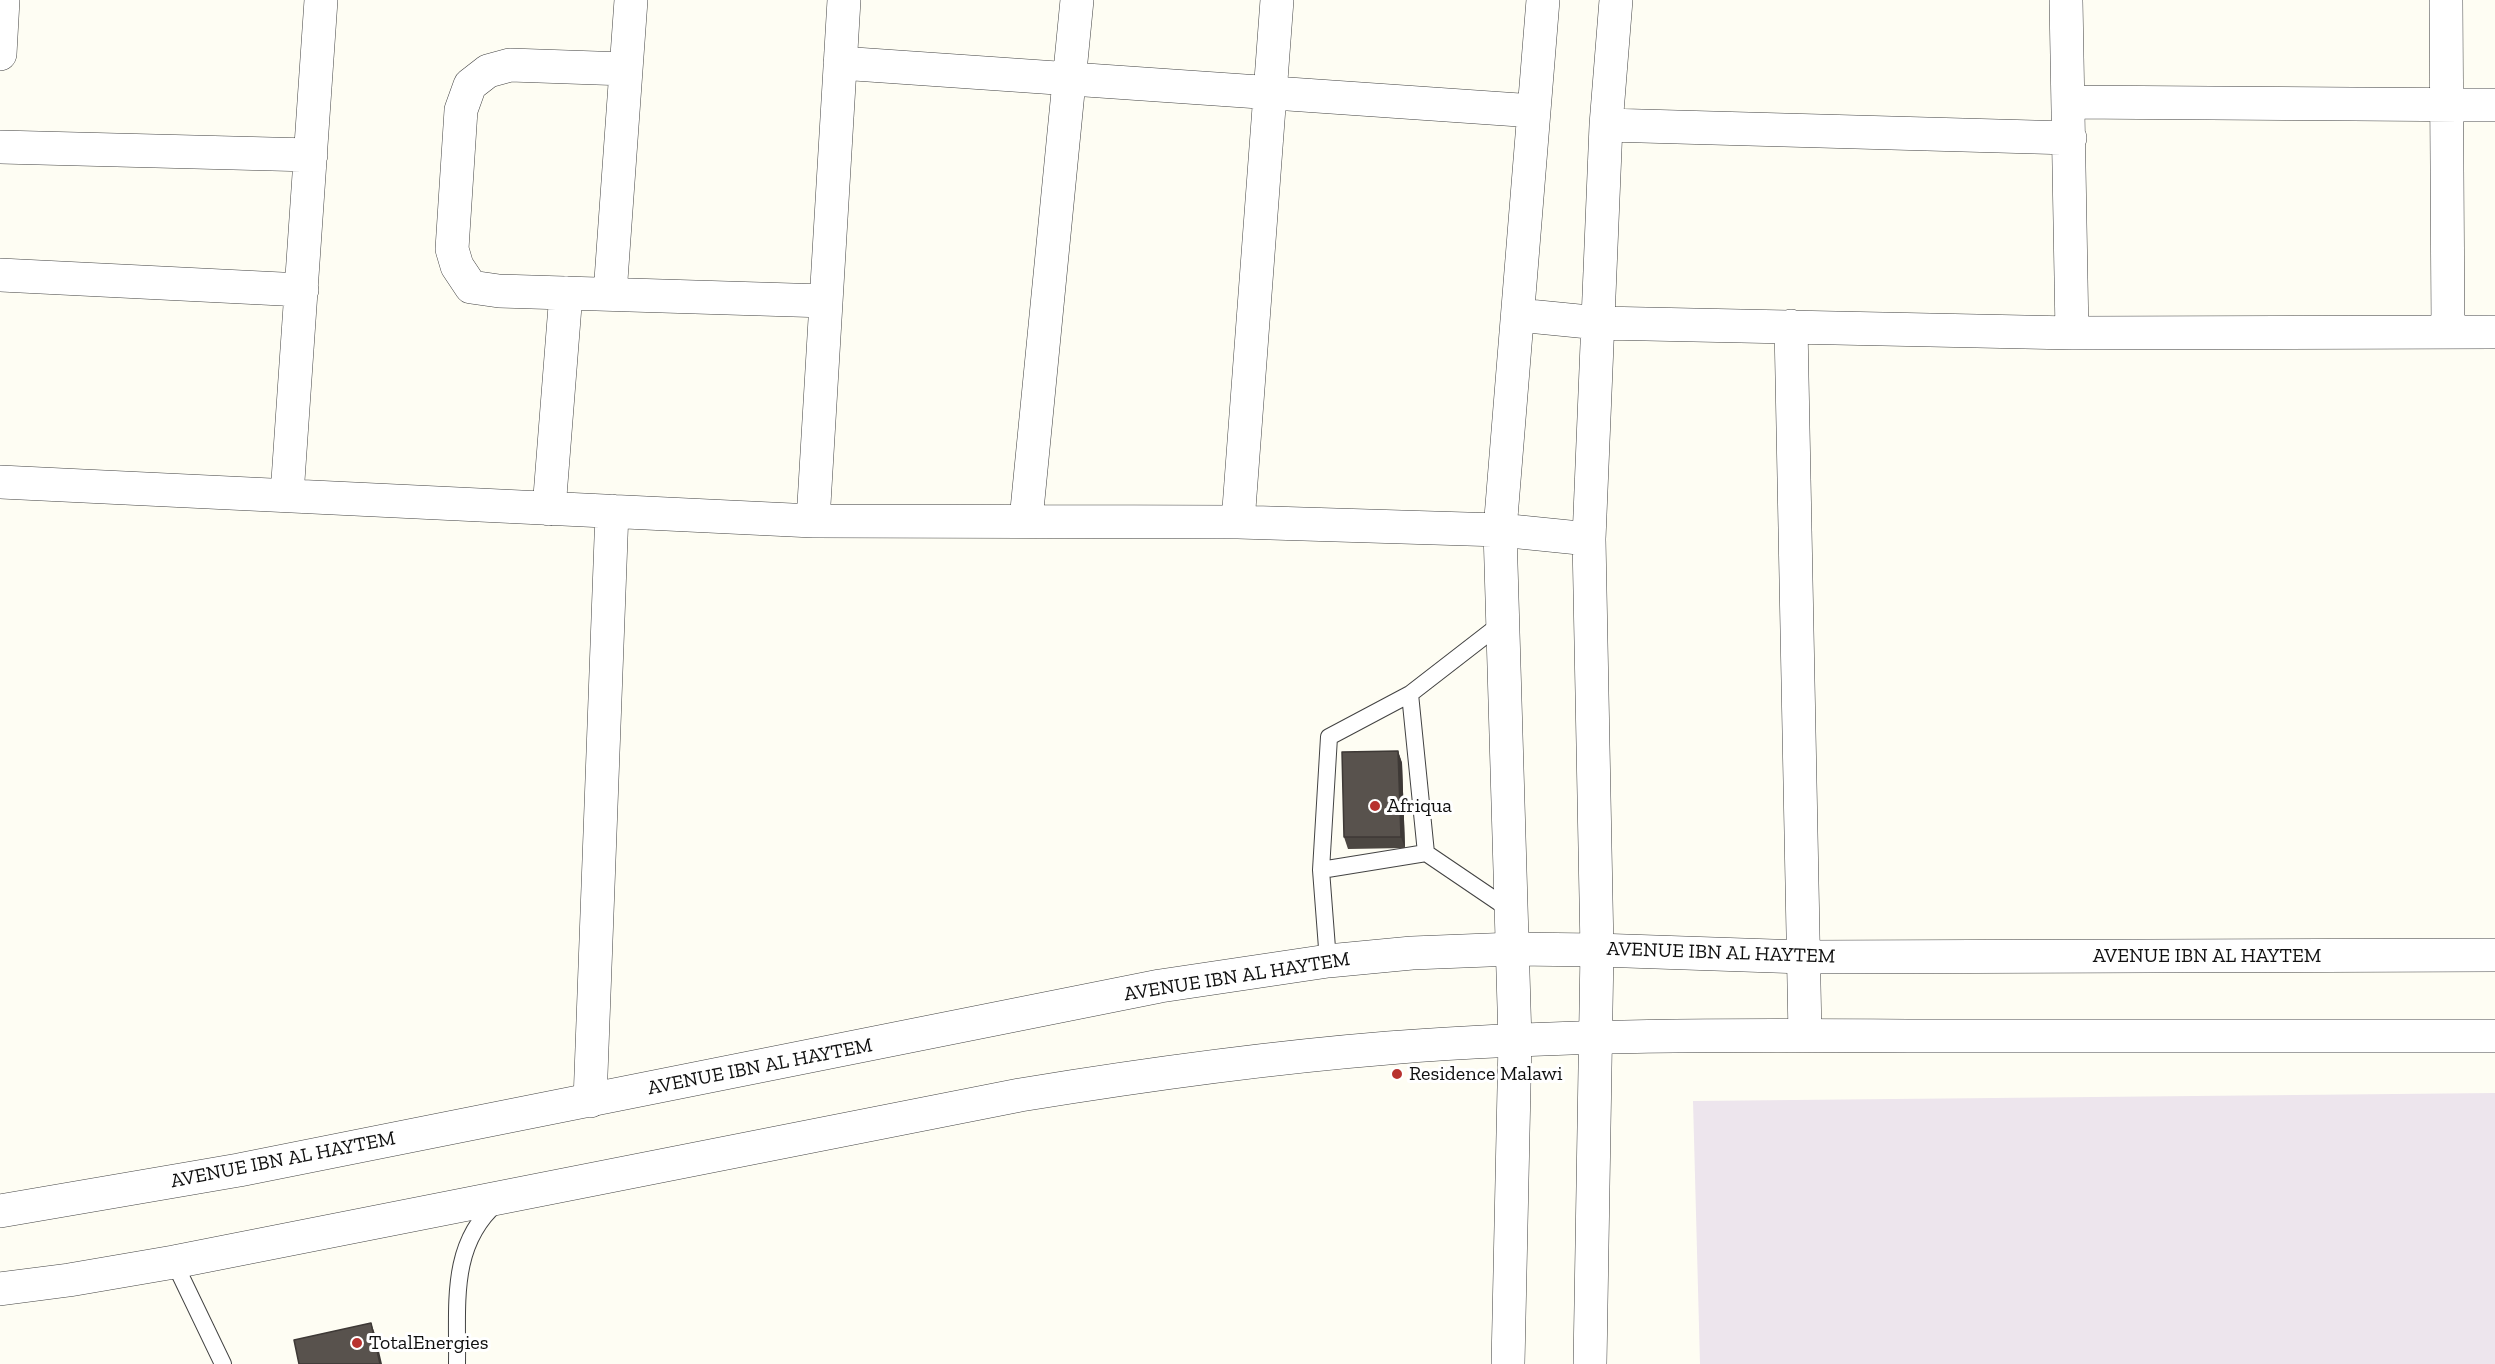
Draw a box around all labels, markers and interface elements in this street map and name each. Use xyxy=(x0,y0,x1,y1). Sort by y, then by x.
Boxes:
place label: Afriqua xyxy=(1387,794,1452,818)
marker: Afriqua xyxy=(1368,799,1382,813)
street label: AVENUE IBN AL HAYTEM xyxy=(1606,937,1836,969)
street label: AVENUE IBN AL HAYTEM xyxy=(2093,944,2321,968)
street label: AVENUE IBN AL HAYTEM xyxy=(1122,947,1352,1007)
street label: AVENUE IBN AL HAYTEM xyxy=(646,1033,874,1101)
place label: Residence Malawi xyxy=(1409,1062,1562,1086)
marker: Residence Malawi xyxy=(1390,1067,1404,1081)
street label: AVENUE IBN AL HAYTEM xyxy=(169,1126,397,1194)
place label: TotalEnergies xyxy=(369,1331,489,1355)
marker: TotalEnergies xyxy=(350,1336,364,1350)

